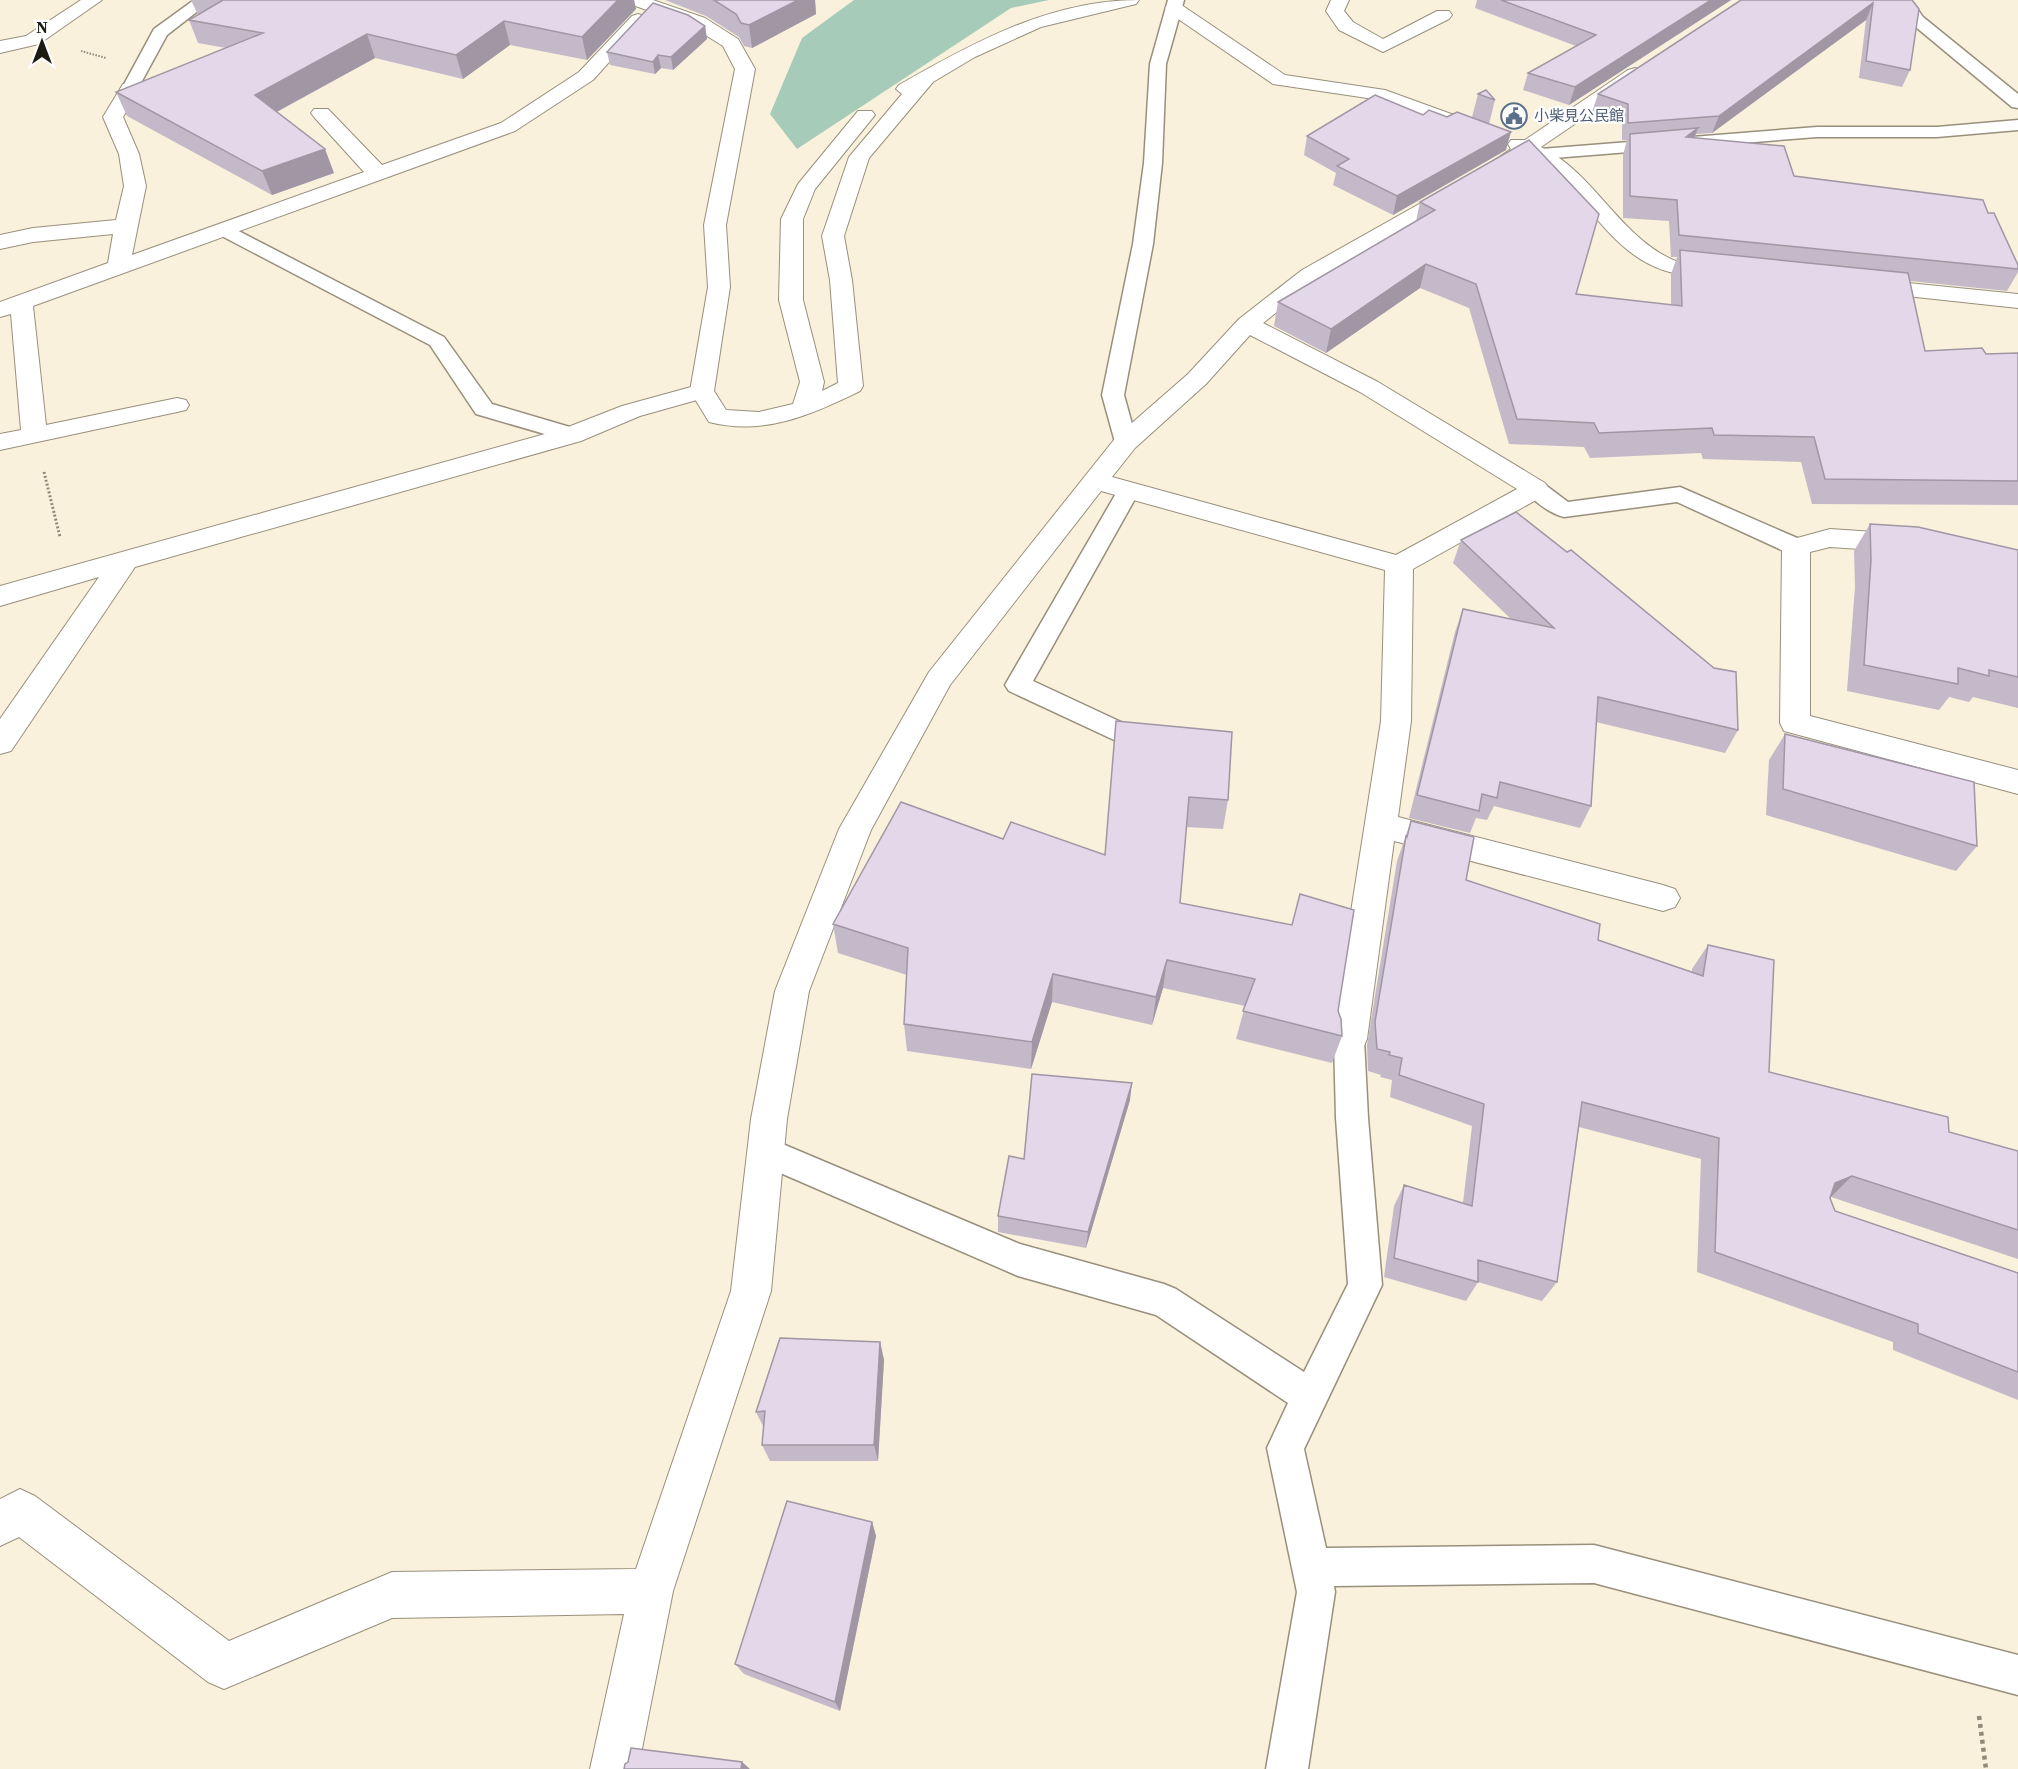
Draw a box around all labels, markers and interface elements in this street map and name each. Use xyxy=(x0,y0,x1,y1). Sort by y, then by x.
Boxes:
north arrow xyxy=(12,12,72,72)
text: N xyxy=(36,16,48,38)
public building icon: 小柴見公民館 xyxy=(1499,101,1529,131)
place label: 小柴見公民館 xyxy=(1534,105,1624,126)

